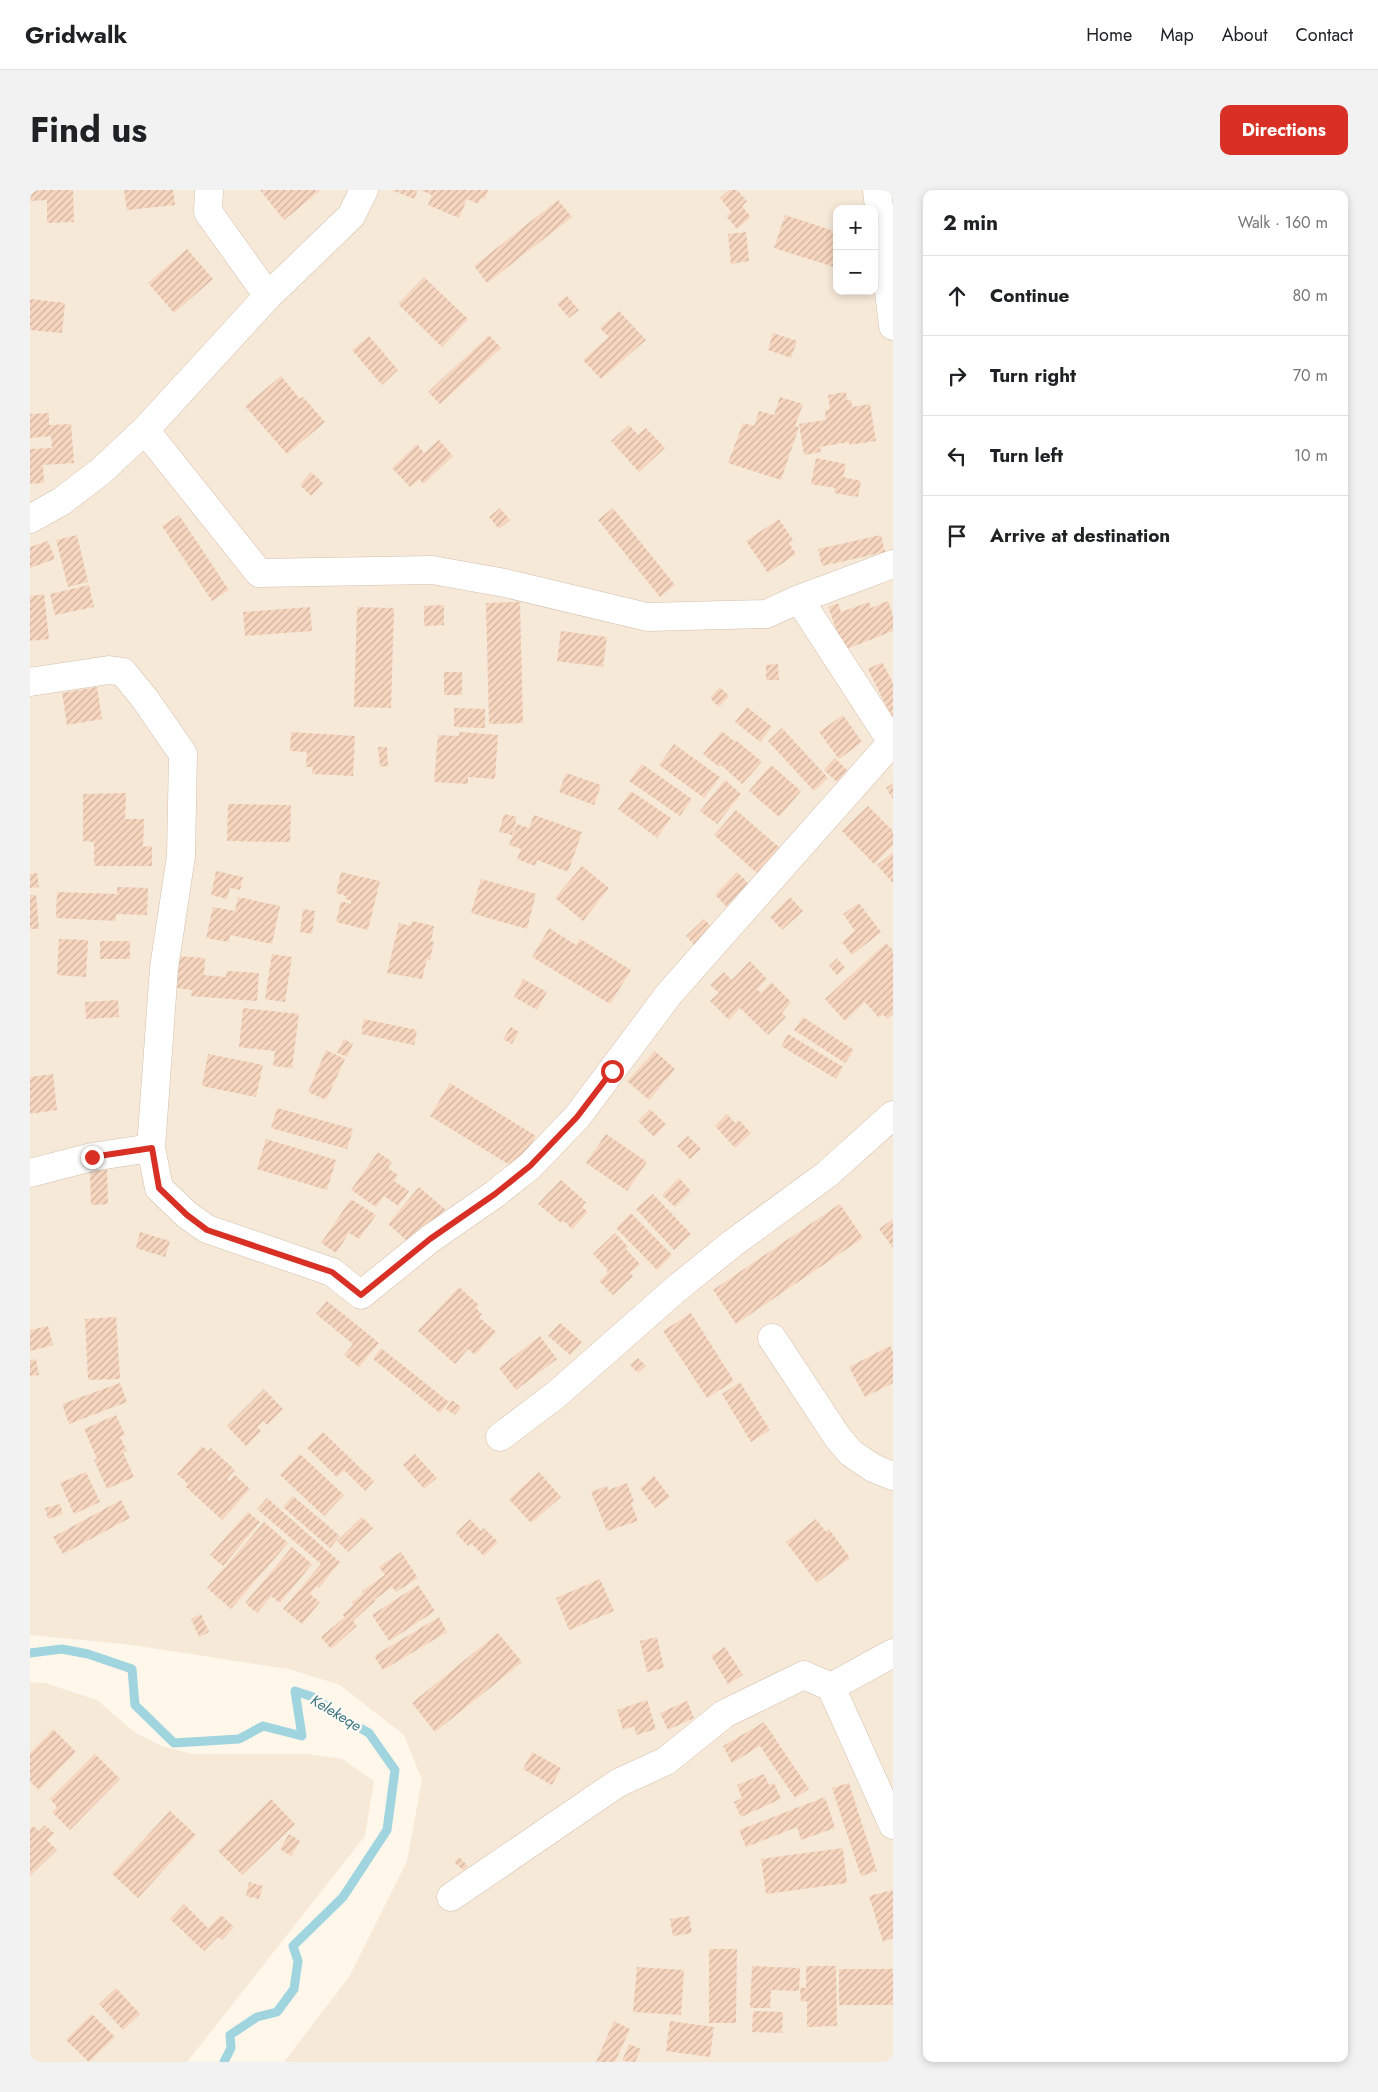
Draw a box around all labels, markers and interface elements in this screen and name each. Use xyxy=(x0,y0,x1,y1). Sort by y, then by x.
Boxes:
text: Gridwalk xyxy=(25,17,127,52)
text: Home xyxy=(1086,22,1132,48)
text: Map xyxy=(1160,22,1194,48)
text: About xyxy=(1222,22,1267,48)
text: Contact xyxy=(1295,22,1353,48)
text: Find us xyxy=(30,105,147,155)
button: Directions xyxy=(1220,105,1348,155)
map controls xyxy=(833,205,878,295)
button: + xyxy=(833,205,878,250)
text: 2 min xyxy=(943,208,998,238)
text: Walk · 160 m xyxy=(1238,211,1328,234)
button: − xyxy=(833,250,878,295)
icon: ahead xyxy=(943,282,971,310)
text: Continue xyxy=(990,282,1069,309)
text: 80 m xyxy=(1292,284,1328,307)
icon: right xyxy=(943,362,971,390)
text: Turn right xyxy=(990,362,1076,389)
text: 70 m xyxy=(1293,364,1328,387)
icon: left xyxy=(943,442,971,470)
text: Turn left xyxy=(990,442,1063,469)
text: 10 m xyxy=(1294,444,1328,467)
icon: arrive xyxy=(943,522,971,550)
text: Arrive at destination xyxy=(990,522,1170,549)
route start xyxy=(601,1060,624,1083)
route end xyxy=(81,1146,104,1169)
water label: Kelekeqe xyxy=(307,1689,366,1737)

